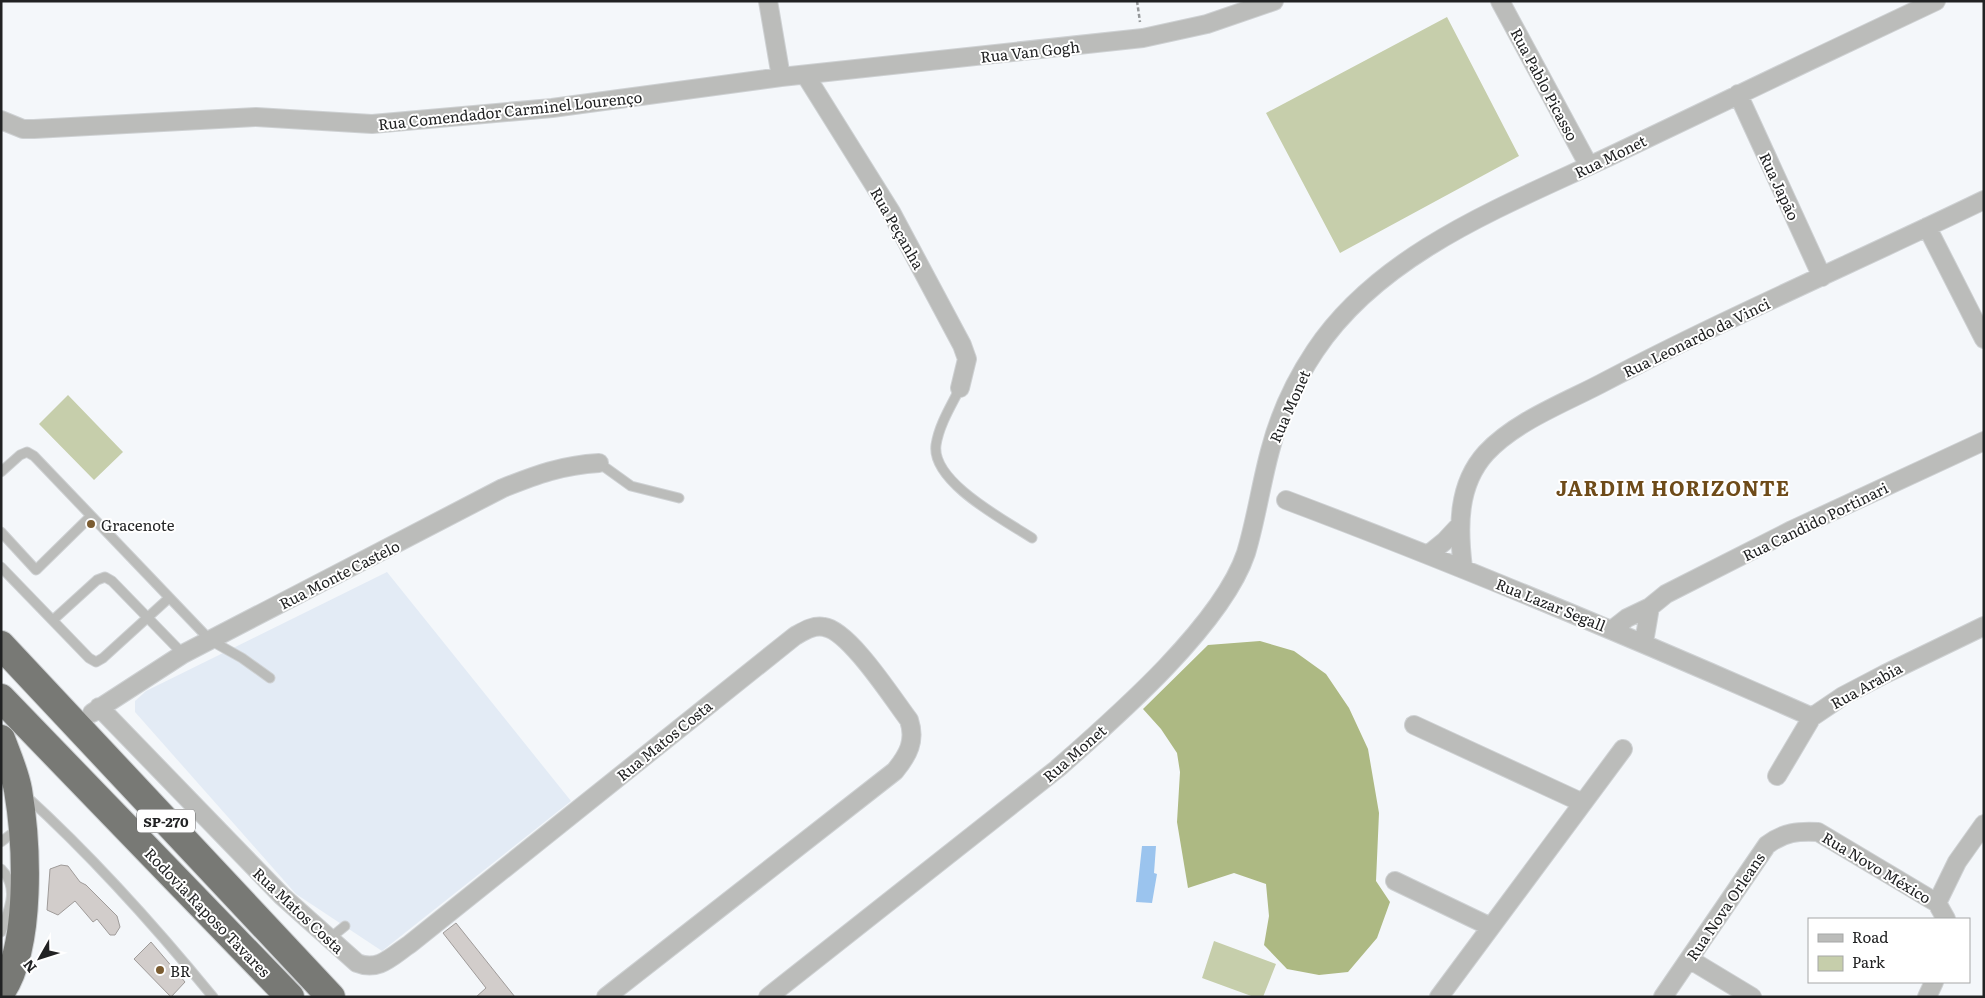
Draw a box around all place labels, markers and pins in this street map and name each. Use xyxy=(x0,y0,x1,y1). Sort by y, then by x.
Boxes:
place label: Gracenote xyxy=(101,513,175,536)
marker: Gracenote xyxy=(85,518,97,530)
place label: BR xyxy=(170,959,191,982)
marker: BR xyxy=(154,964,166,976)

